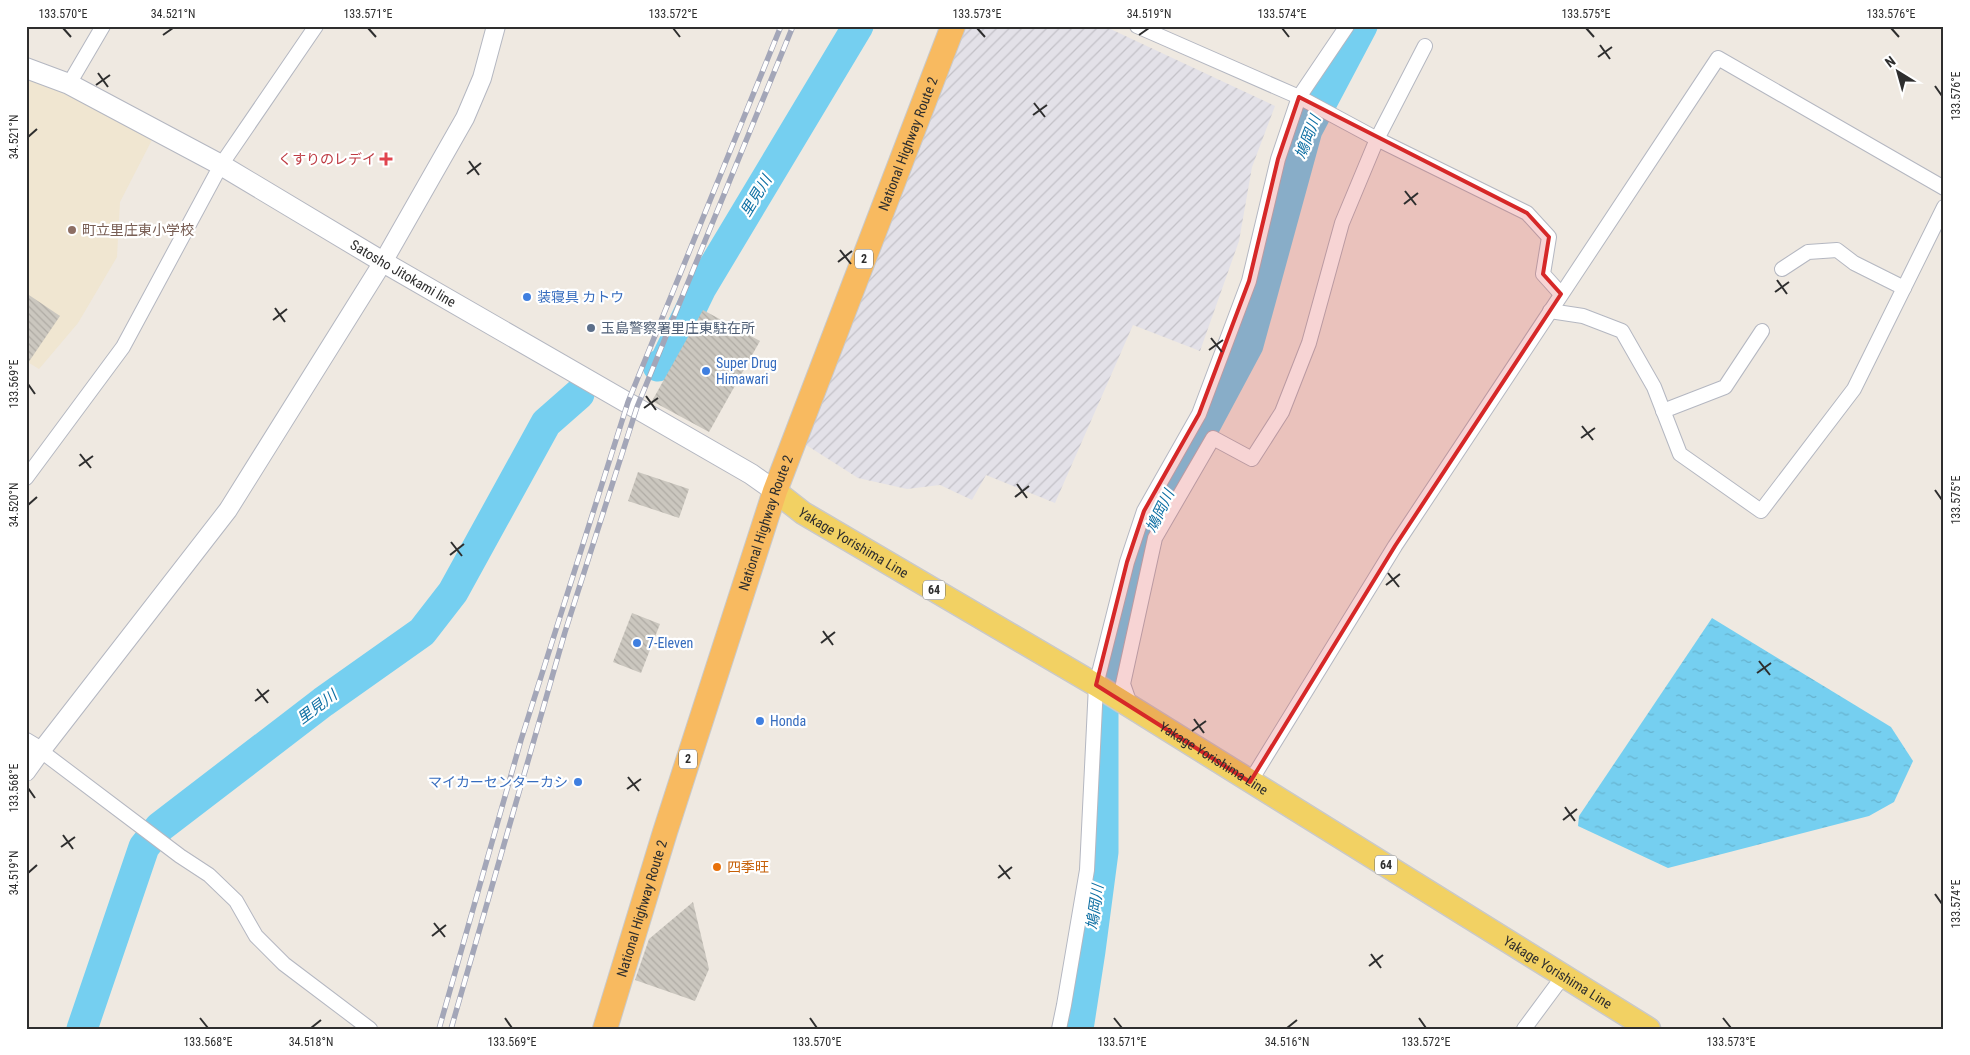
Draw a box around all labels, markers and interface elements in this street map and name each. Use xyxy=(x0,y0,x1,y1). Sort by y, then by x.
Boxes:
text: 133.570°E xyxy=(38,7,88,21)
text: 34.521°N xyxy=(151,7,195,21)
text: 133.571°E xyxy=(343,7,393,21)
text: 133.572°E xyxy=(648,7,698,21)
text: 133.573°E xyxy=(952,7,1002,21)
text: 34.519°N xyxy=(1127,7,1171,21)
text: 133.574°E xyxy=(1257,7,1307,21)
text: 133.575°E xyxy=(1561,7,1611,21)
text: 133.576°E xyxy=(1866,7,1916,21)
north arrow xyxy=(1872,48,1922,98)
text: N xyxy=(1882,53,1898,71)
text: 133.576°E xyxy=(1949,71,1963,121)
street label: National Highway Route 2 xyxy=(875,74,941,213)
water label: 鳩岡川 xyxy=(1292,111,1325,161)
text: 34.521°N xyxy=(7,115,21,159)
place label: くすりのレデイ xyxy=(278,151,376,167)
marker: くすりのレデイ xyxy=(380,153,392,165)
water label: 里見川 xyxy=(737,170,776,220)
place label: 町立里庄東小学校 xyxy=(82,222,194,238)
marker: 町立里庄東小学校 xyxy=(66,224,78,236)
street label: Satosho Jitokami line xyxy=(348,236,459,310)
road number: 2 xyxy=(855,250,873,268)
place label: 装寝具 カトウ xyxy=(537,289,624,305)
marker: 装寝具 カトウ xyxy=(521,291,533,303)
place label: 玉島警察署里庄東駐在所 xyxy=(601,320,755,336)
marker: 玉島警察署里庄東駐在所 xyxy=(585,322,597,334)
place label: Super Drug Himawari xyxy=(716,355,777,387)
text: 133.569°E xyxy=(7,359,21,409)
marker: Super Drug Himawari xyxy=(700,365,712,377)
street label: National Highway Route 2 xyxy=(735,453,796,593)
text: 133.575°E xyxy=(1949,475,1963,525)
text: 34.520°N xyxy=(7,483,21,527)
water label: 鳩岡川 xyxy=(1142,485,1179,535)
street label: Yakage Yorishima Line xyxy=(795,504,912,581)
road number: 64 xyxy=(923,580,945,600)
place label: 7-Eleven xyxy=(647,635,693,651)
marker: 7-Eleven xyxy=(631,637,643,649)
water label: 里見川 xyxy=(294,685,342,728)
place label: Honda xyxy=(770,713,806,729)
marker: Honda xyxy=(754,715,766,727)
street label: Yakage Yorishima Line xyxy=(1157,718,1271,798)
road number: 2 xyxy=(679,750,697,769)
text: 133.568°E xyxy=(7,763,21,813)
place label: マイカーセンターカシ xyxy=(428,774,568,790)
marker: マイカーセンターカシ xyxy=(572,776,584,788)
street label: National Highway Route 2 xyxy=(613,838,670,979)
text: 34.519°N xyxy=(7,851,21,895)
road number: 64 xyxy=(1375,856,1397,874)
place label: 四季旺 xyxy=(727,859,769,875)
marker: 四季旺 xyxy=(711,861,723,873)
text: 133.574°E xyxy=(1949,879,1963,929)
water label: 鳩岡川 xyxy=(1083,881,1107,931)
street label: Yakage Yorishima Line xyxy=(1500,932,1615,1012)
text: 133.568°E xyxy=(183,1035,233,1049)
text: 34.518°N xyxy=(289,1035,333,1049)
text: 133.569°E xyxy=(487,1035,537,1049)
text: 133.570°E xyxy=(792,1035,842,1049)
text: 133.571°E xyxy=(1097,1035,1147,1049)
text: 34.516°N xyxy=(1265,1035,1309,1049)
text: 133.572°E xyxy=(1401,1035,1451,1049)
text: 133.573°E xyxy=(1706,1035,1756,1049)

